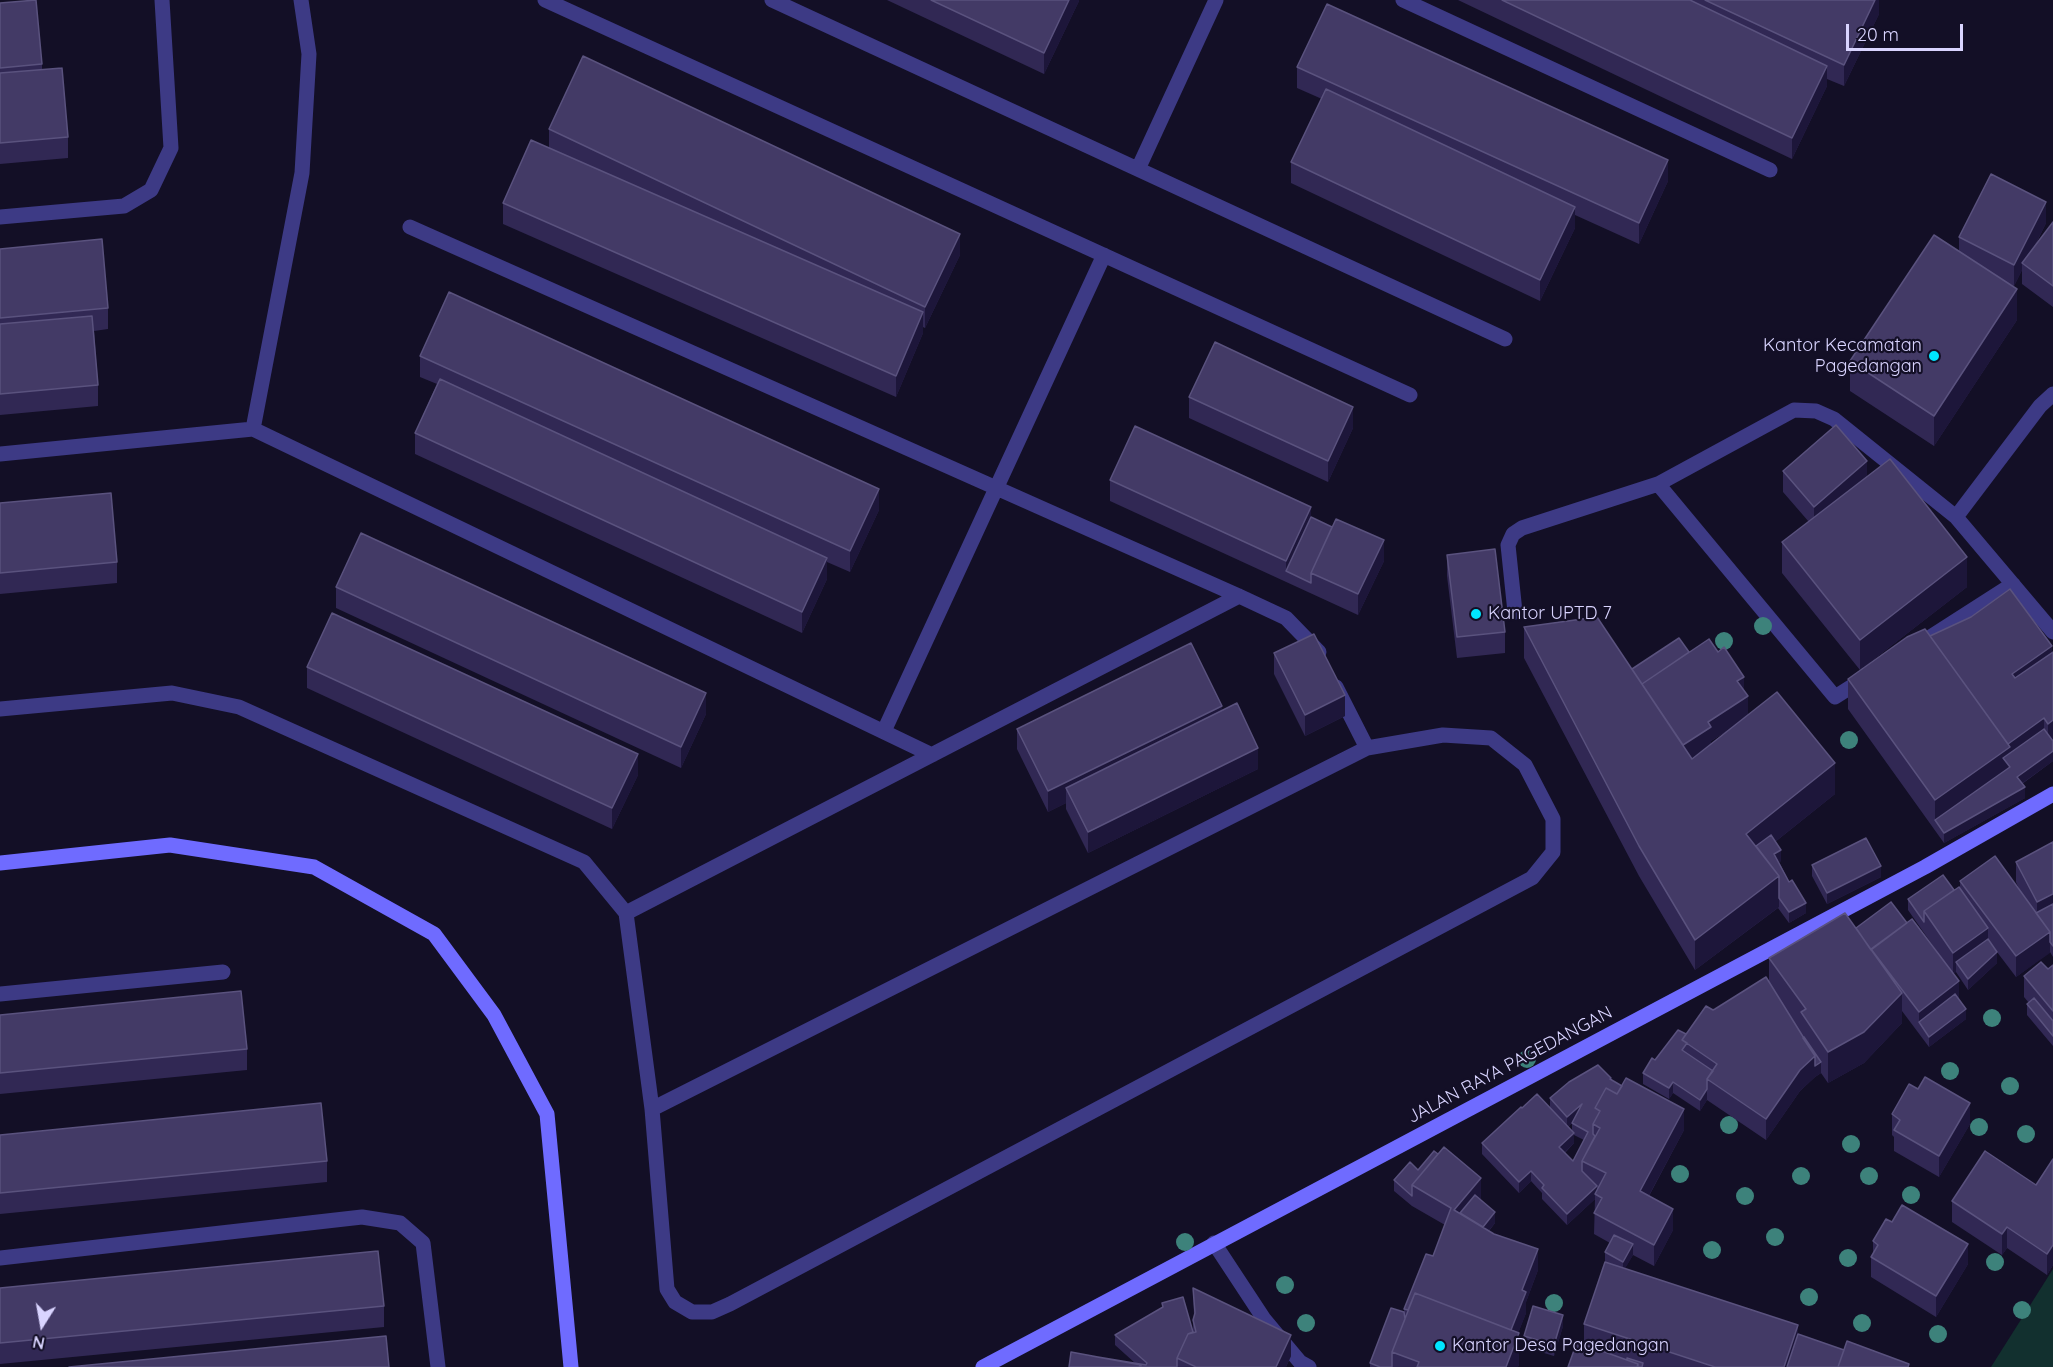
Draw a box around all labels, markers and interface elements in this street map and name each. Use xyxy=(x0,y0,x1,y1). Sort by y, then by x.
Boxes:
scale bar xyxy=(1849,12,1966,50)
text: 20 m xyxy=(1857,23,1899,46)
place label: Kantor Kecamatan Pagedangan xyxy=(1763,335,1922,378)
marker: Kantor Kecamatan Pagedangan xyxy=(1927,349,1941,363)
place label: Kantor UPTD 7 xyxy=(1488,603,1612,625)
marker: Kantor UPTD 7 xyxy=(1469,607,1483,621)
street label: JALAN RAYA PAGEDANGAN xyxy=(1404,1002,1616,1128)
north arrow xyxy=(12,1295,72,1355)
text: N xyxy=(31,1332,46,1354)
place label: Kantor Desa Pagedangan xyxy=(1452,1335,1669,1357)
marker: Kantor Desa Pagedangan xyxy=(1433,1339,1447,1353)

